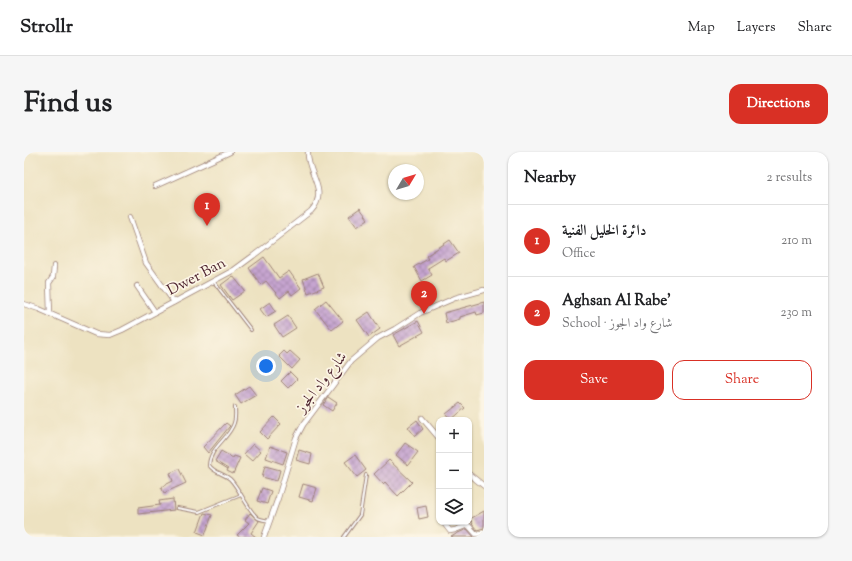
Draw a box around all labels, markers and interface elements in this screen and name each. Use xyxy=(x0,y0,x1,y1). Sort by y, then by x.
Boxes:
text: Strollr xyxy=(20,14,73,41)
text: Map xyxy=(688,18,715,38)
text: Layers xyxy=(737,18,775,38)
text: Share xyxy=(797,18,832,38)
text: Find us xyxy=(24,84,112,124)
button: Directions xyxy=(729,84,828,124)
north arrow xyxy=(388,164,424,200)
text: Nearby xyxy=(524,166,576,190)
text: 2 results xyxy=(767,169,812,187)
pin: 1 xyxy=(194,193,220,226)
text: دائرة الخليل الفنية xyxy=(562,221,646,242)
text: 1 xyxy=(535,232,539,250)
text: 210 m xyxy=(781,232,812,250)
text: Office xyxy=(562,245,595,263)
street label: Dwer Ban xyxy=(164,253,230,302)
pin: 2 xyxy=(411,281,437,314)
text: Aghsan Al Rabe' xyxy=(562,291,671,312)
text: 2 xyxy=(534,304,540,322)
text: 230 m xyxy=(780,304,812,322)
text: School · شارع واد الجوز xyxy=(562,315,672,333)
street label: شارع واد الجوز xyxy=(290,348,354,420)
your location xyxy=(256,356,276,376)
button: Save xyxy=(524,360,664,400)
button: Share xyxy=(672,360,812,400)
map controls xyxy=(436,417,472,525)
button: + xyxy=(436,417,472,453)
button: − xyxy=(436,453,472,489)
button: layers xyxy=(436,489,472,525)

